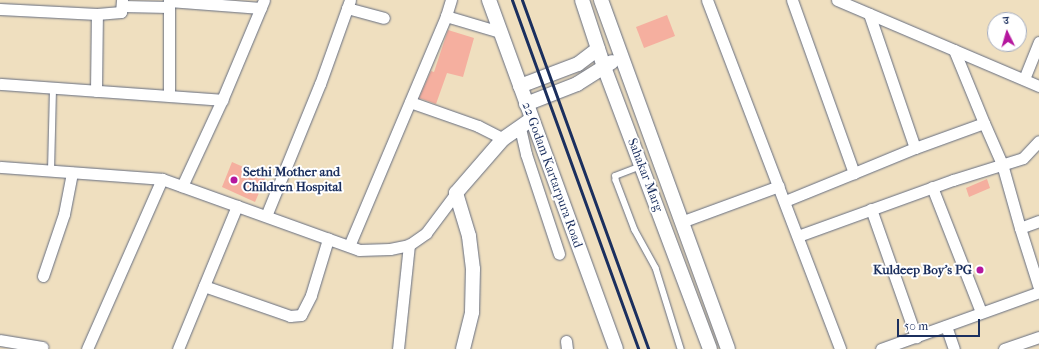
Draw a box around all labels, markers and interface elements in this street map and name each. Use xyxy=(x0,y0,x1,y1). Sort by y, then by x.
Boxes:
north arrow xyxy=(987,12,1027,52)
text: उ xyxy=(1003,14,1009,27)
street label: 22 Godam Kartarpura Road xyxy=(518,100,586,250)
street label: Sahakar Marg xyxy=(624,136,666,214)
place label: Sethi Mother and Children Hospital xyxy=(243,165,342,196)
marker: Sethi Mother and Children Hospital xyxy=(228,174,240,186)
place label: Kuldeep Boy's PG xyxy=(873,262,972,278)
marker: Kuldeep Boy's PG xyxy=(975,265,985,275)
scale bar xyxy=(899,311,982,337)
text: 50 m xyxy=(904,319,928,333)

